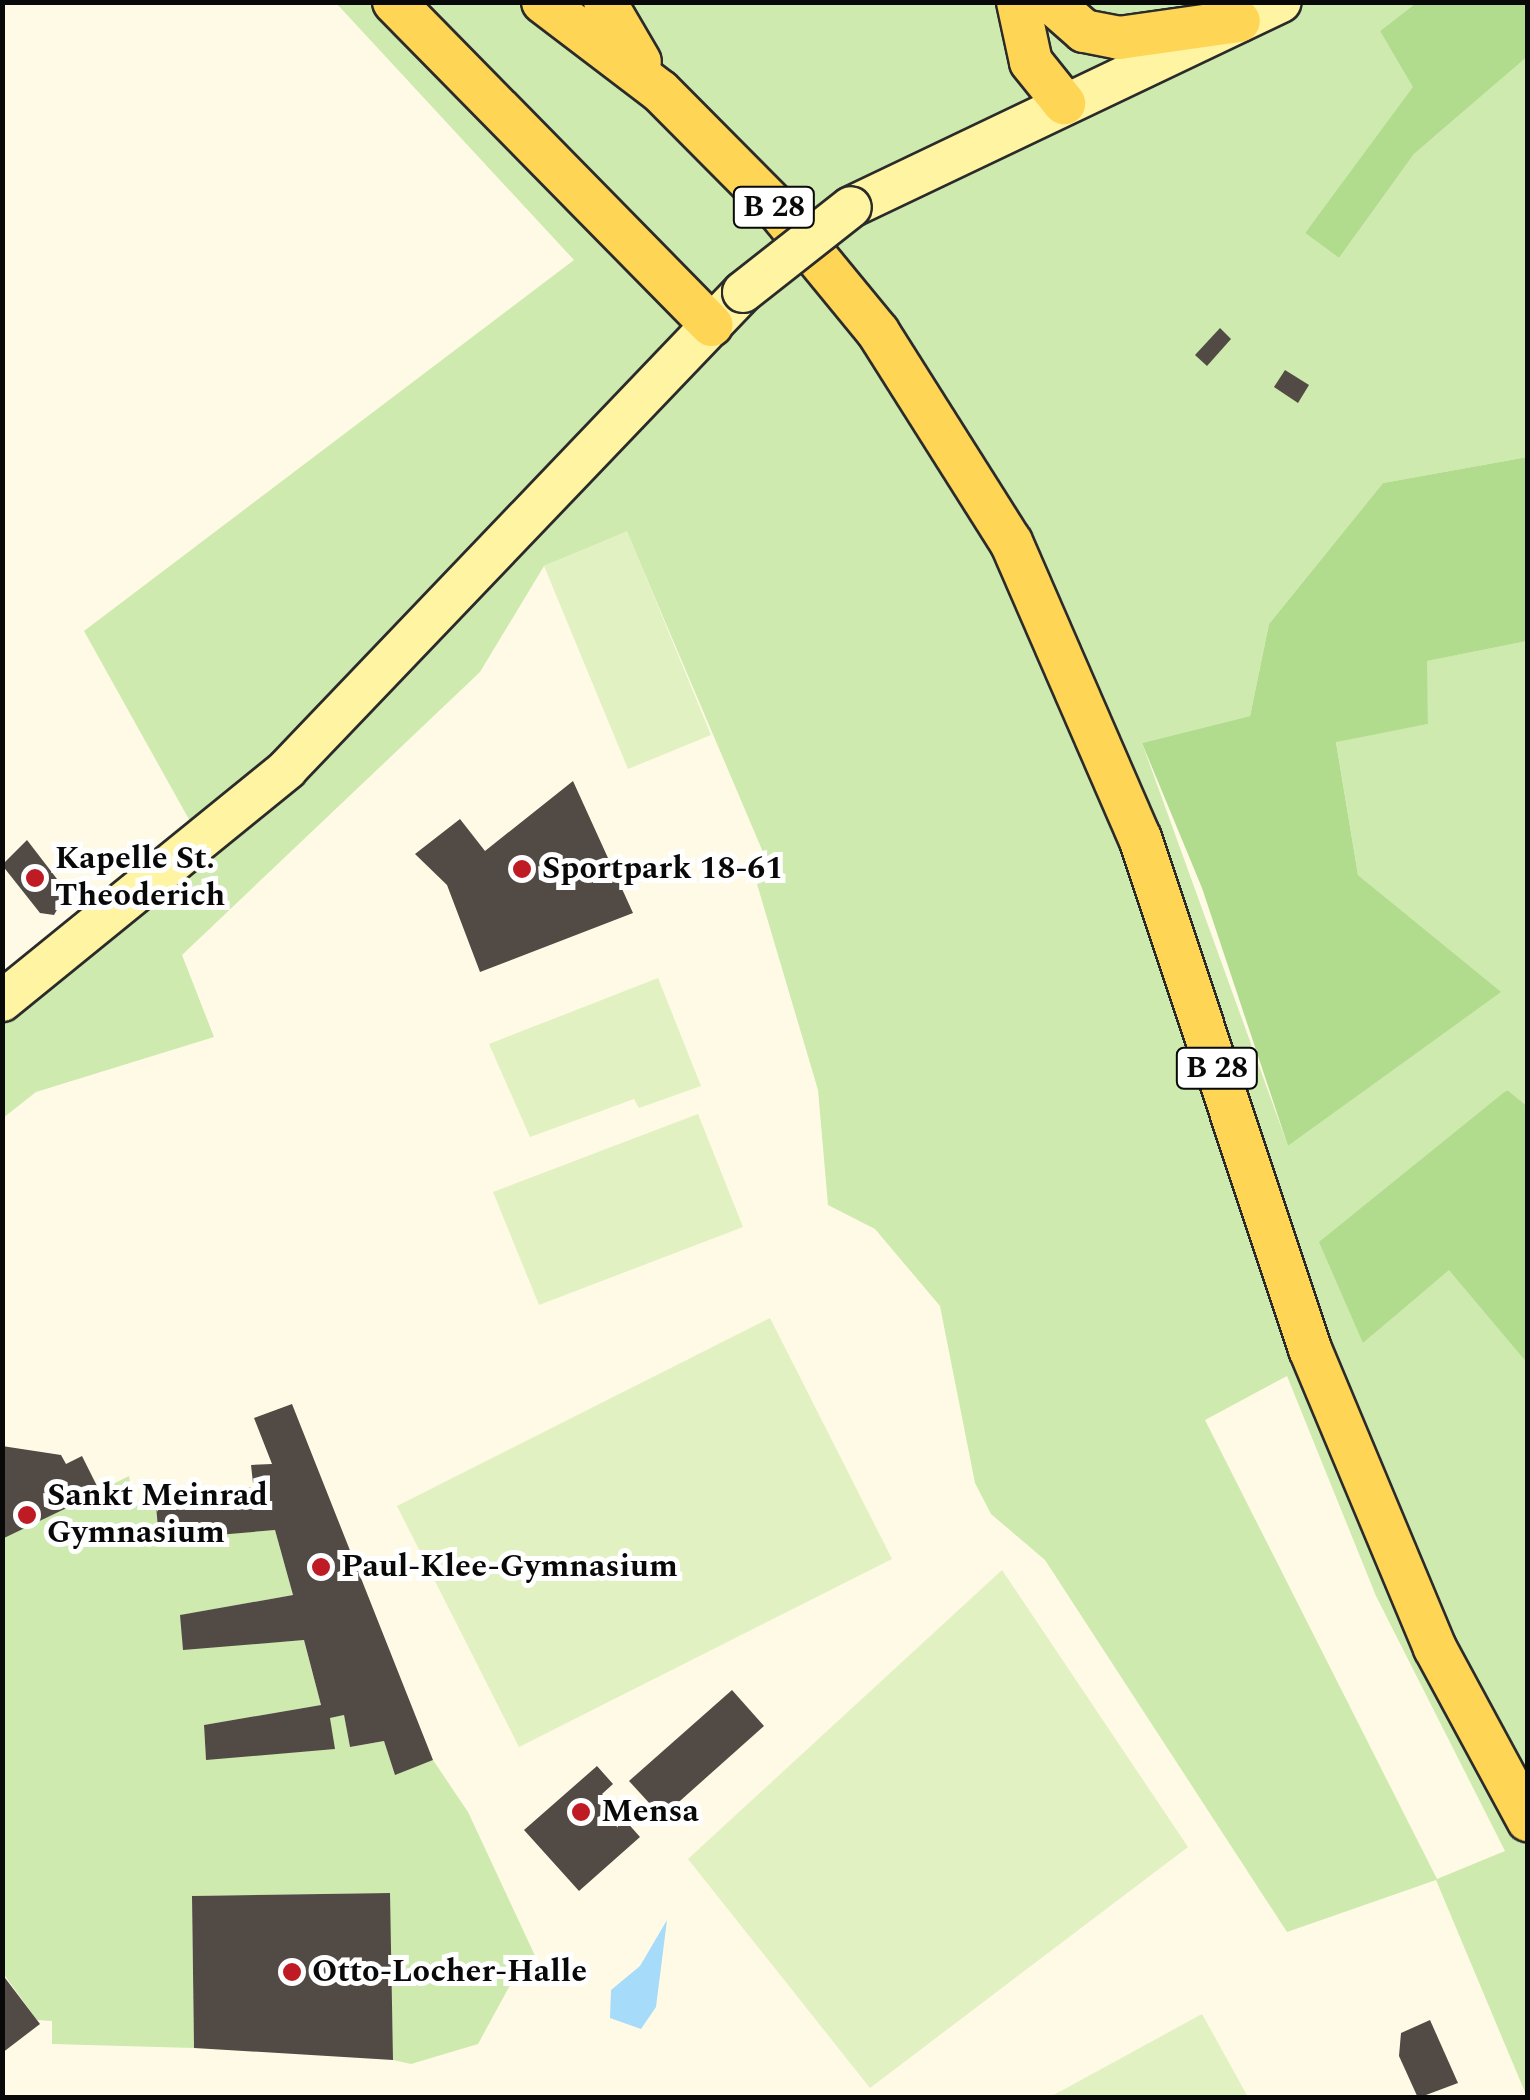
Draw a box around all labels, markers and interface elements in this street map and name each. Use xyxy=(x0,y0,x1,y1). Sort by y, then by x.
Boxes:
road number: B 28 xyxy=(732,182,816,232)
place label: Kapelle St. Theoderich xyxy=(55,841,225,916)
place label: Sportpark 18-61 xyxy=(542,850,783,888)
marker: Sportpark 18-61 xyxy=(511,858,533,880)
marker: Kapelle St. Theoderich xyxy=(24,867,46,889)
road number: B 28 xyxy=(1174,1043,1260,1093)
place label: Sankt Meinrad Gymnasium xyxy=(47,1478,268,1553)
marker: Sankt Meinrad Gymnasium xyxy=(16,1504,38,1526)
place label: Paul-Klee-Gymnasium xyxy=(341,1548,678,1586)
marker: Paul-Klee-Gymnasium xyxy=(310,1556,332,1578)
place label: Mensa xyxy=(601,1793,699,1831)
marker: Mensa xyxy=(570,1801,592,1823)
place label: Otto-Locher-Halle xyxy=(312,1953,587,1991)
marker: Otto-Locher-Halle xyxy=(281,1961,303,1983)

